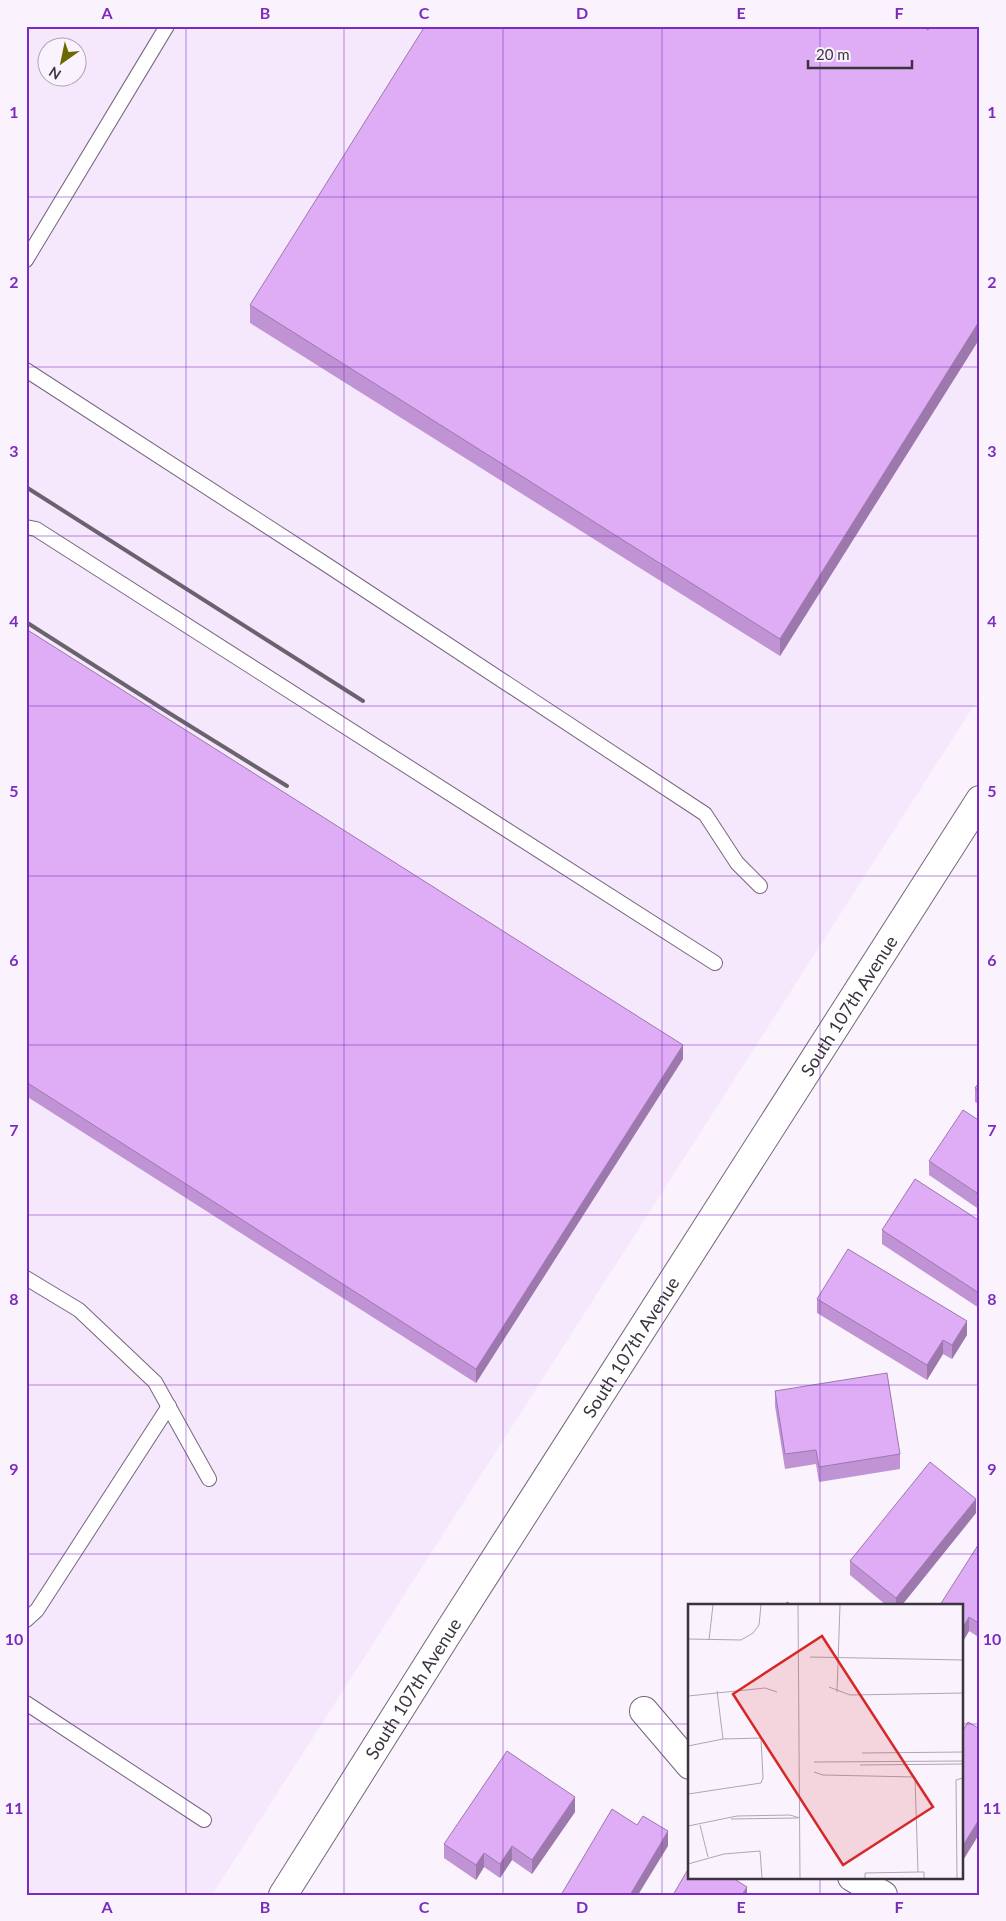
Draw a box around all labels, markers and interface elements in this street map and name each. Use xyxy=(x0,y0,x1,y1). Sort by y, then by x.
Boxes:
text: A xyxy=(100,3,113,22)
text: B xyxy=(260,3,270,22)
text: C xyxy=(419,3,430,22)
text: D xyxy=(576,3,588,22)
text: E xyxy=(736,3,746,22)
text: F xyxy=(894,3,904,22)
north arrow xyxy=(38,38,88,88)
scale bar xyxy=(808,38,912,70)
text: 20 m xyxy=(816,45,850,63)
text: N xyxy=(45,63,64,83)
text: 1 xyxy=(9,102,19,121)
text: 1 xyxy=(987,102,997,121)
text: 2 xyxy=(9,272,19,291)
text: 2 xyxy=(987,272,997,291)
text: 3 xyxy=(9,441,19,460)
text: 3 xyxy=(987,441,997,460)
text: 4 xyxy=(9,611,19,630)
text: 4 xyxy=(987,611,997,630)
text: 5 xyxy=(9,781,19,800)
text: 5 xyxy=(987,781,997,800)
street label: South 107th Avenue xyxy=(796,931,902,1080)
text: 6 xyxy=(9,950,19,969)
text: 6 xyxy=(987,950,997,969)
text: 7 xyxy=(9,1120,19,1139)
text: 7 xyxy=(987,1120,997,1139)
street label: South 107th Avenue xyxy=(577,1272,684,1421)
text: 8 xyxy=(9,1289,19,1308)
text: 8 xyxy=(987,1289,997,1308)
text: 9 xyxy=(9,1459,19,1478)
text: 9 xyxy=(987,1459,997,1478)
inset map xyxy=(688,1604,964,1878)
street label: South 107th Avenue xyxy=(360,1614,466,1763)
text: 10 xyxy=(5,1629,23,1648)
text: 10 xyxy=(983,1629,1001,1648)
text: 11 xyxy=(5,1798,23,1817)
text: 11 xyxy=(983,1798,1001,1817)
text: A xyxy=(100,1897,113,1916)
text: B xyxy=(260,1897,270,1916)
text: C xyxy=(419,1897,430,1916)
text: D xyxy=(576,1897,588,1916)
text: E xyxy=(736,1897,746,1916)
text: F xyxy=(894,1897,904,1916)

